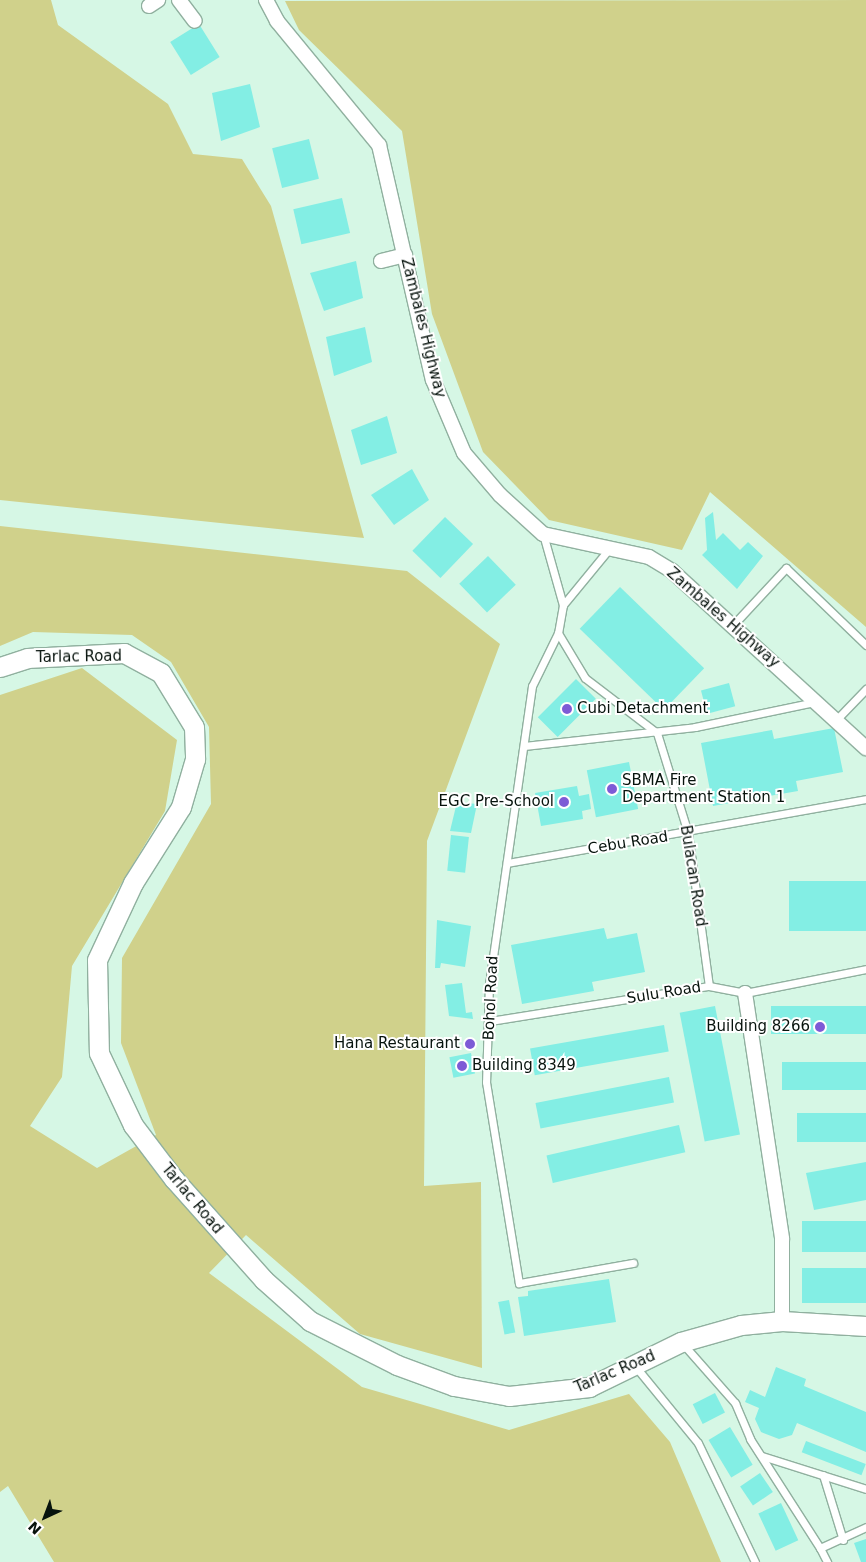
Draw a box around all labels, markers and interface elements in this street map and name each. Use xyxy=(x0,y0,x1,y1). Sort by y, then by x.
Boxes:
street label: Zambales Highway xyxy=(397,256,449,400)
street label: Zambales Highway xyxy=(663,564,783,672)
street label: Tarlac Road xyxy=(36,647,122,667)
place label: Cubi Detachment xyxy=(577,700,708,718)
marker: Cubi Detachment xyxy=(561,703,573,715)
place label: SBMA Fire Department Station 1 xyxy=(622,771,785,806)
marker: SBMA Fire Department Station 1 xyxy=(606,783,618,795)
place label: EGC Pre-School xyxy=(439,793,554,811)
marker: EGC Pre-School xyxy=(558,796,570,808)
street label: Bulacan Road xyxy=(676,824,710,928)
street label: Cebu Road xyxy=(587,828,669,858)
street label: Bohol Road xyxy=(480,955,502,1041)
street label: Sulu Road xyxy=(625,978,703,1008)
place label: Building 8266 xyxy=(706,1018,810,1036)
marker: Building 8266 xyxy=(814,1021,826,1033)
place label: Hana Restaurant xyxy=(334,1035,460,1053)
marker: Hana Restaurant xyxy=(464,1038,476,1050)
place label: Building 8349 xyxy=(472,1057,576,1075)
marker: Building 8349 xyxy=(456,1060,468,1072)
street label: Tarlac Road xyxy=(157,1160,227,1238)
street label: Tarlac Road xyxy=(572,1347,658,1397)
north arrow xyxy=(20,1492,70,1542)
text: N xyxy=(25,1518,45,1538)

